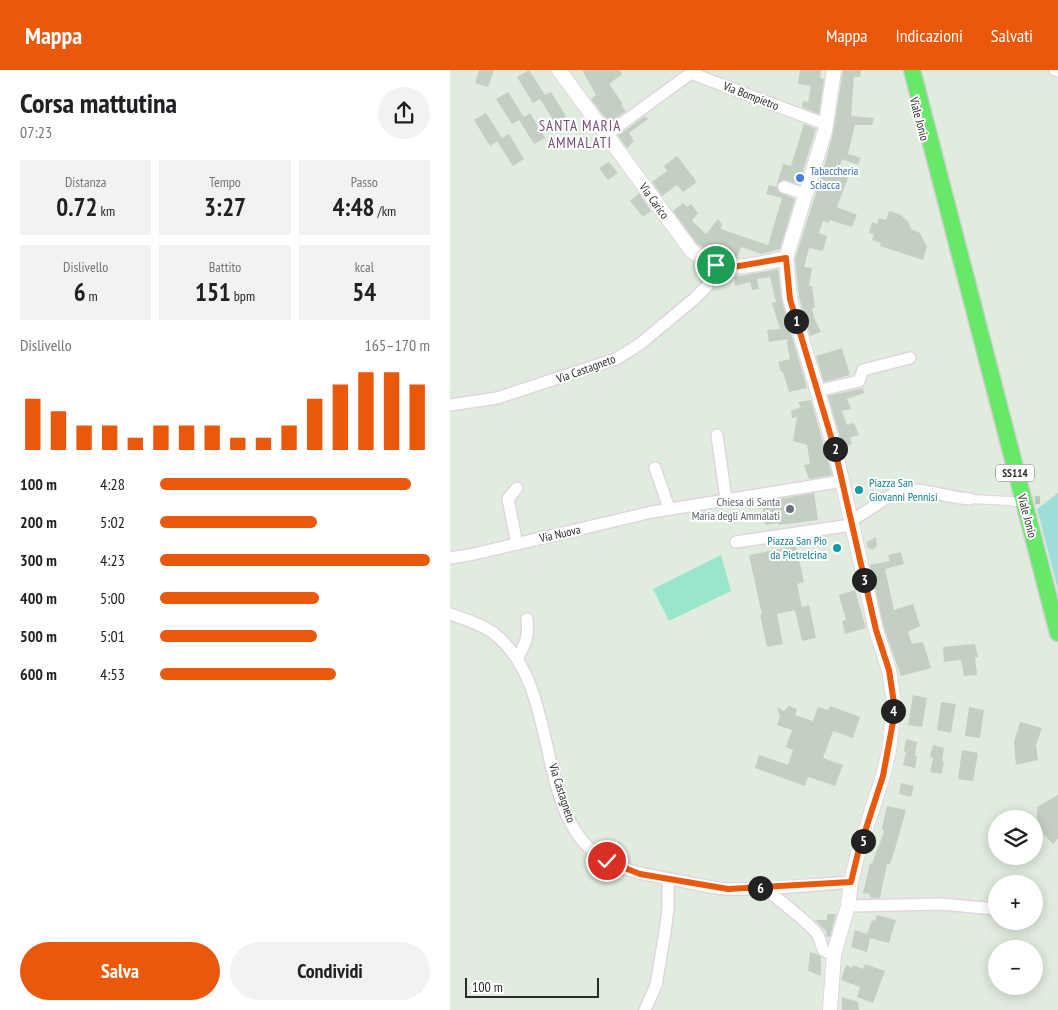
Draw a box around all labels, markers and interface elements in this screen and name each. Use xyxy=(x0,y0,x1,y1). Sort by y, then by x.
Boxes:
text: Mappa xyxy=(25,20,82,51)
text: Mappa xyxy=(826,24,867,47)
text: Indicazioni xyxy=(895,24,963,47)
text: Salvati xyxy=(991,24,1033,47)
street label: Via Bompietro xyxy=(720,78,781,113)
text: Corsa mattutina xyxy=(20,84,177,121)
button: share xyxy=(378,87,430,139)
street label: Viale Jonio xyxy=(906,95,932,142)
district label: SANTA MARIA AMMALATI xyxy=(539,116,621,152)
text: 07:23 xyxy=(20,122,52,142)
place label: Tabaccheria Sciacca xyxy=(810,163,859,192)
marker: Tabaccheria Sciacca xyxy=(794,172,806,184)
text: Distanza xyxy=(65,173,106,191)
text: Tempo xyxy=(209,173,241,191)
text: Passo xyxy=(351,173,378,191)
street label: Via Carico xyxy=(636,179,672,222)
text: 0.72 xyxy=(56,191,97,223)
text: 3:27 xyxy=(204,191,246,223)
text: 4:48 xyxy=(332,191,375,223)
text: km xyxy=(97,202,115,220)
text: /km xyxy=(375,202,396,220)
pin xyxy=(695,244,737,286)
icon: arrive xyxy=(702,251,730,279)
text: Dislivello xyxy=(63,258,108,276)
text: Battito xyxy=(209,258,241,276)
text: kcal xyxy=(355,258,374,276)
text: 6 xyxy=(74,276,86,308)
text: 151 xyxy=(195,276,231,308)
text: 54 xyxy=(352,276,376,308)
text: m xyxy=(86,287,98,305)
text: bpm xyxy=(231,287,255,305)
pin: 1 xyxy=(784,308,808,334)
text: 1 xyxy=(793,312,800,330)
text: Dislivello xyxy=(20,335,72,355)
text: 165–170 m xyxy=(365,335,430,355)
street label: Via Castagneto xyxy=(553,351,617,386)
pin: 2 xyxy=(822,436,848,462)
text: 2 xyxy=(832,440,839,458)
road number: SS114 xyxy=(996,464,1034,482)
text: 100 m xyxy=(20,474,57,494)
text: 4:28 xyxy=(100,474,125,494)
place label: Piazza San Giovanni Pennisi xyxy=(869,475,938,504)
marker: Piazza San Giovanni Pennisi xyxy=(853,484,865,496)
street label: Viale Jonio xyxy=(1014,492,1040,539)
place label: Chiesa di Santa Maria degli Ammalati xyxy=(692,494,780,523)
marker: Chiesa di Santa Maria degli Ammalati xyxy=(784,503,796,515)
text: 200 m xyxy=(20,512,57,532)
text: 5:02 xyxy=(100,512,125,532)
street label: Via Nuova xyxy=(537,521,582,546)
place label: Piazza San Pio da Pietrelcina xyxy=(767,533,827,562)
marker: Piazza San Pio da Pietrelcina xyxy=(831,542,843,554)
text: 300 m xyxy=(20,550,57,570)
text: 4:23 xyxy=(100,550,125,570)
pin: 3 xyxy=(852,568,876,592)
text: 3 xyxy=(861,571,868,589)
text: 400 m xyxy=(20,588,57,608)
text: 5:00 xyxy=(100,588,125,608)
text: 500 m xyxy=(20,626,57,646)
text: 5:01 xyxy=(100,626,125,646)
text: 600 m xyxy=(20,664,57,684)
text: 4:53 xyxy=(100,664,125,684)
pin: 4 xyxy=(880,698,906,724)
text: 4 xyxy=(890,702,897,720)
street label: Via Castagneto xyxy=(546,760,579,824)
map controls xyxy=(988,810,1043,995)
button: layers xyxy=(988,810,1043,865)
pin: 5 xyxy=(850,828,876,854)
text: 5 xyxy=(860,832,867,850)
pin xyxy=(586,840,628,882)
icon: check xyxy=(593,847,621,875)
button: + xyxy=(988,875,1043,930)
pin: 6 xyxy=(748,876,772,900)
text: 6 xyxy=(757,879,764,897)
button: − xyxy=(988,940,1043,995)
button: Salva xyxy=(20,942,220,1000)
button: Condividi xyxy=(230,942,430,1000)
scale bar xyxy=(465,975,599,998)
text: 100 m xyxy=(472,978,503,996)

